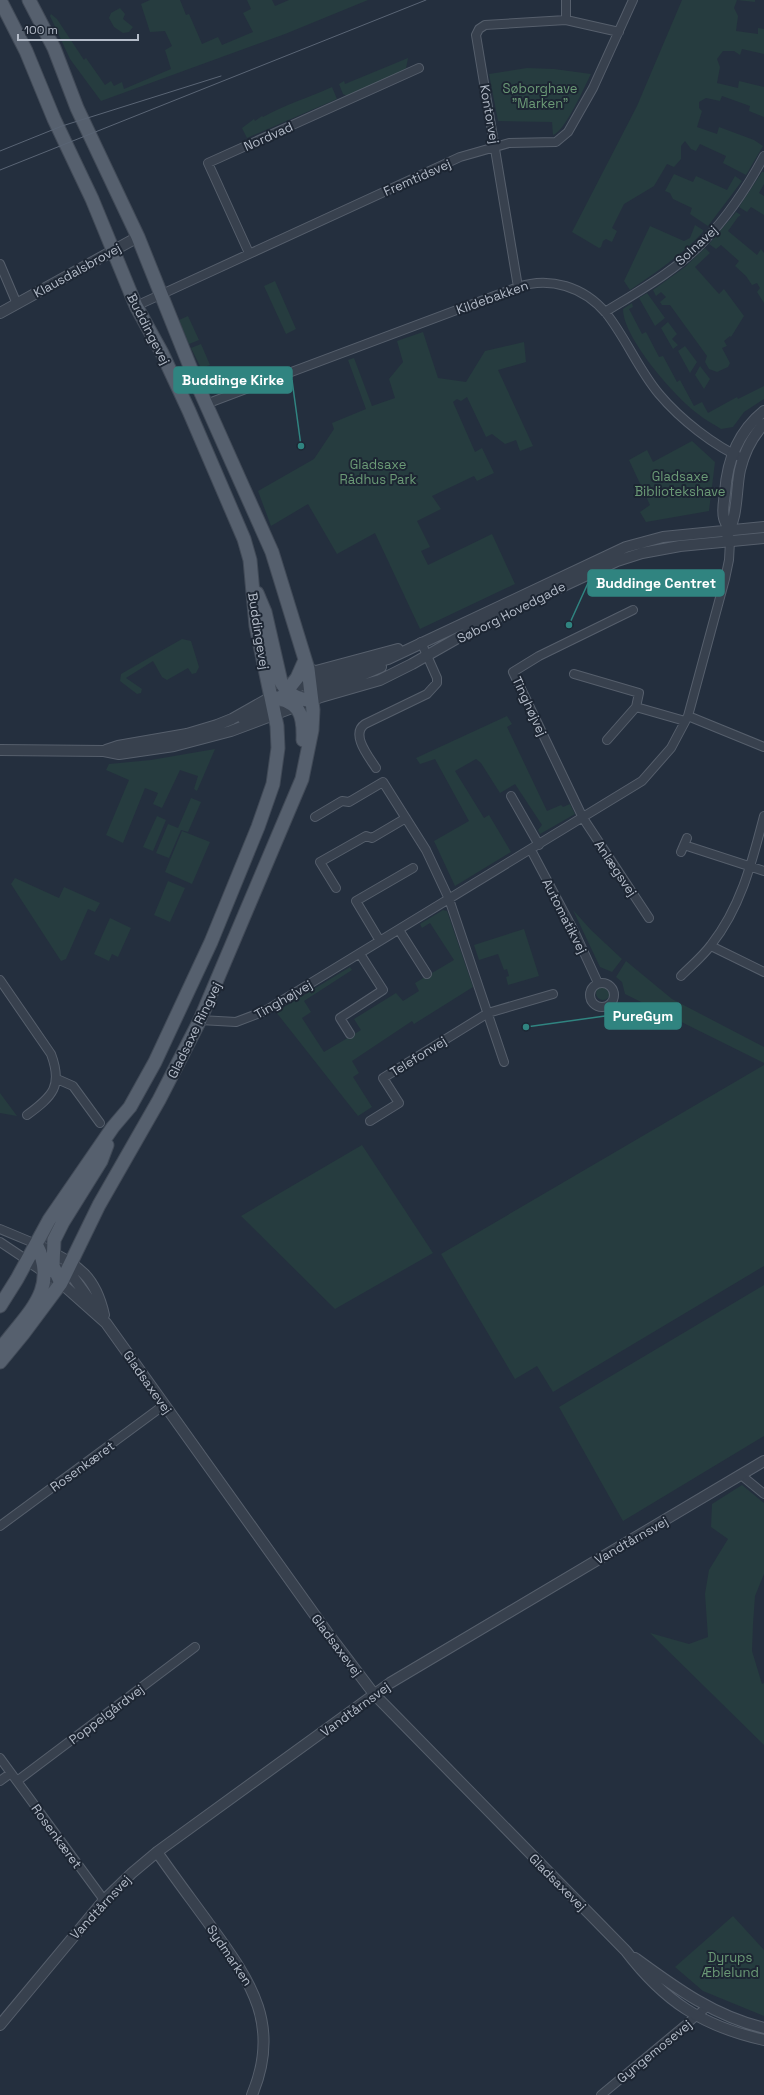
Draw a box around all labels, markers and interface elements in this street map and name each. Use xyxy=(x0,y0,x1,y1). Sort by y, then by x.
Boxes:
scale bar xyxy=(18,16,138,42)
text: 100 m xyxy=(24,22,58,38)
park label: Søborghave "Marken" xyxy=(503,80,577,112)
street label: Kontorvej xyxy=(476,83,503,145)
street label: Nordvad xyxy=(241,118,295,155)
street label: Fremtidsvej xyxy=(381,155,454,200)
street label: Solnavej xyxy=(672,221,721,269)
street label: Klausdalsbrovej xyxy=(30,239,124,302)
street label: Kildebakken xyxy=(454,277,531,318)
street label: Buddingevej xyxy=(123,291,174,368)
callout: Buddinge Kirke xyxy=(174,367,292,393)
text: Buddinge Kirke xyxy=(182,371,284,389)
park label: Gladsaxe Rådhus Park xyxy=(340,456,416,488)
park label: Gladsaxe Bibliotekshave xyxy=(635,468,725,500)
callout: Buddinge Centret xyxy=(588,570,724,596)
text: Buddinge Centret xyxy=(596,574,716,592)
street label: Søborg Hovedgade xyxy=(454,578,568,647)
street label: Buddingevej xyxy=(244,591,273,671)
street label: Tinghøjvej xyxy=(508,674,551,739)
street label: Anlægsvej xyxy=(591,837,641,900)
street label: Automatikvej xyxy=(538,876,591,957)
street label: Tinghøjvej xyxy=(251,976,315,1023)
street label: Gladsaxe Ringvej xyxy=(164,979,225,1081)
callout: PureGym xyxy=(605,1003,681,1029)
text: PureGym xyxy=(613,1007,673,1025)
street label: Telefonvej xyxy=(387,1032,450,1080)
street label: Gladsaxevej xyxy=(119,1347,176,1418)
street label: Rosenkæret xyxy=(47,1437,118,1496)
street label: Vandtårnsvej xyxy=(592,1513,671,1568)
street label: Gladsaxevej xyxy=(308,1611,366,1680)
street label: Vandtårnsvej xyxy=(317,1678,393,1740)
street label: Poppelgårdvej xyxy=(65,1681,147,1748)
street label: Rosenkæret xyxy=(27,1801,86,1872)
street label: Gladsaxevej xyxy=(525,1850,590,1915)
street label: Vandtårnsvej xyxy=(66,1872,135,1943)
street label: Sydmarken xyxy=(203,1921,256,1989)
park label: Dyrups Æblelund xyxy=(701,1949,759,1981)
street label: Gyngemosevej xyxy=(613,2016,695,2087)

